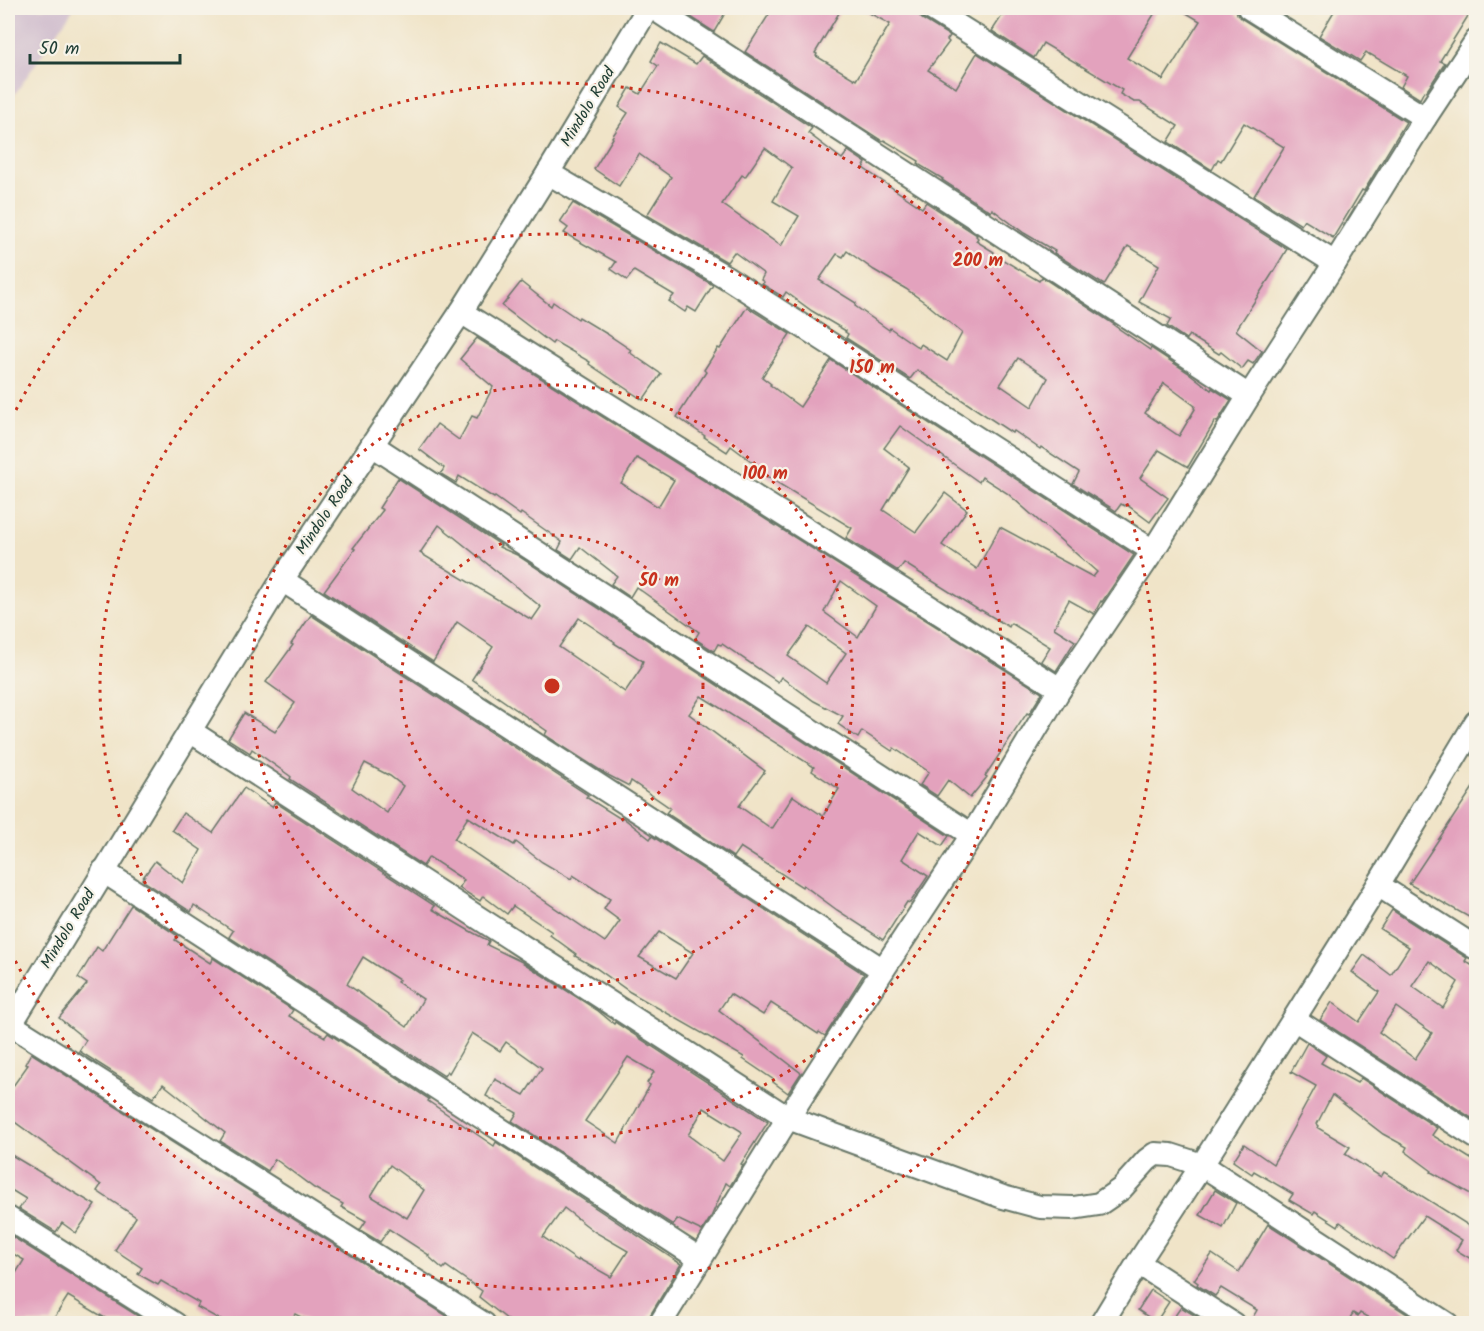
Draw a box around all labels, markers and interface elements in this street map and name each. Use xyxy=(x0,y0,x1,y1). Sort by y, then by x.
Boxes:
scale bar xyxy=(30,27,180,65)
text: 50 m xyxy=(39,35,79,64)
street label: Mindolo Road xyxy=(554,61,622,152)
text: 200 m xyxy=(953,247,1004,276)
text: 150 m xyxy=(849,354,895,383)
text: 100 m xyxy=(742,460,788,489)
street label: Mindolo Road xyxy=(290,471,361,560)
text: 50 m xyxy=(638,567,679,596)
centre of rings xyxy=(542,676,562,696)
street label: Mindolo Road xyxy=(34,883,102,974)

